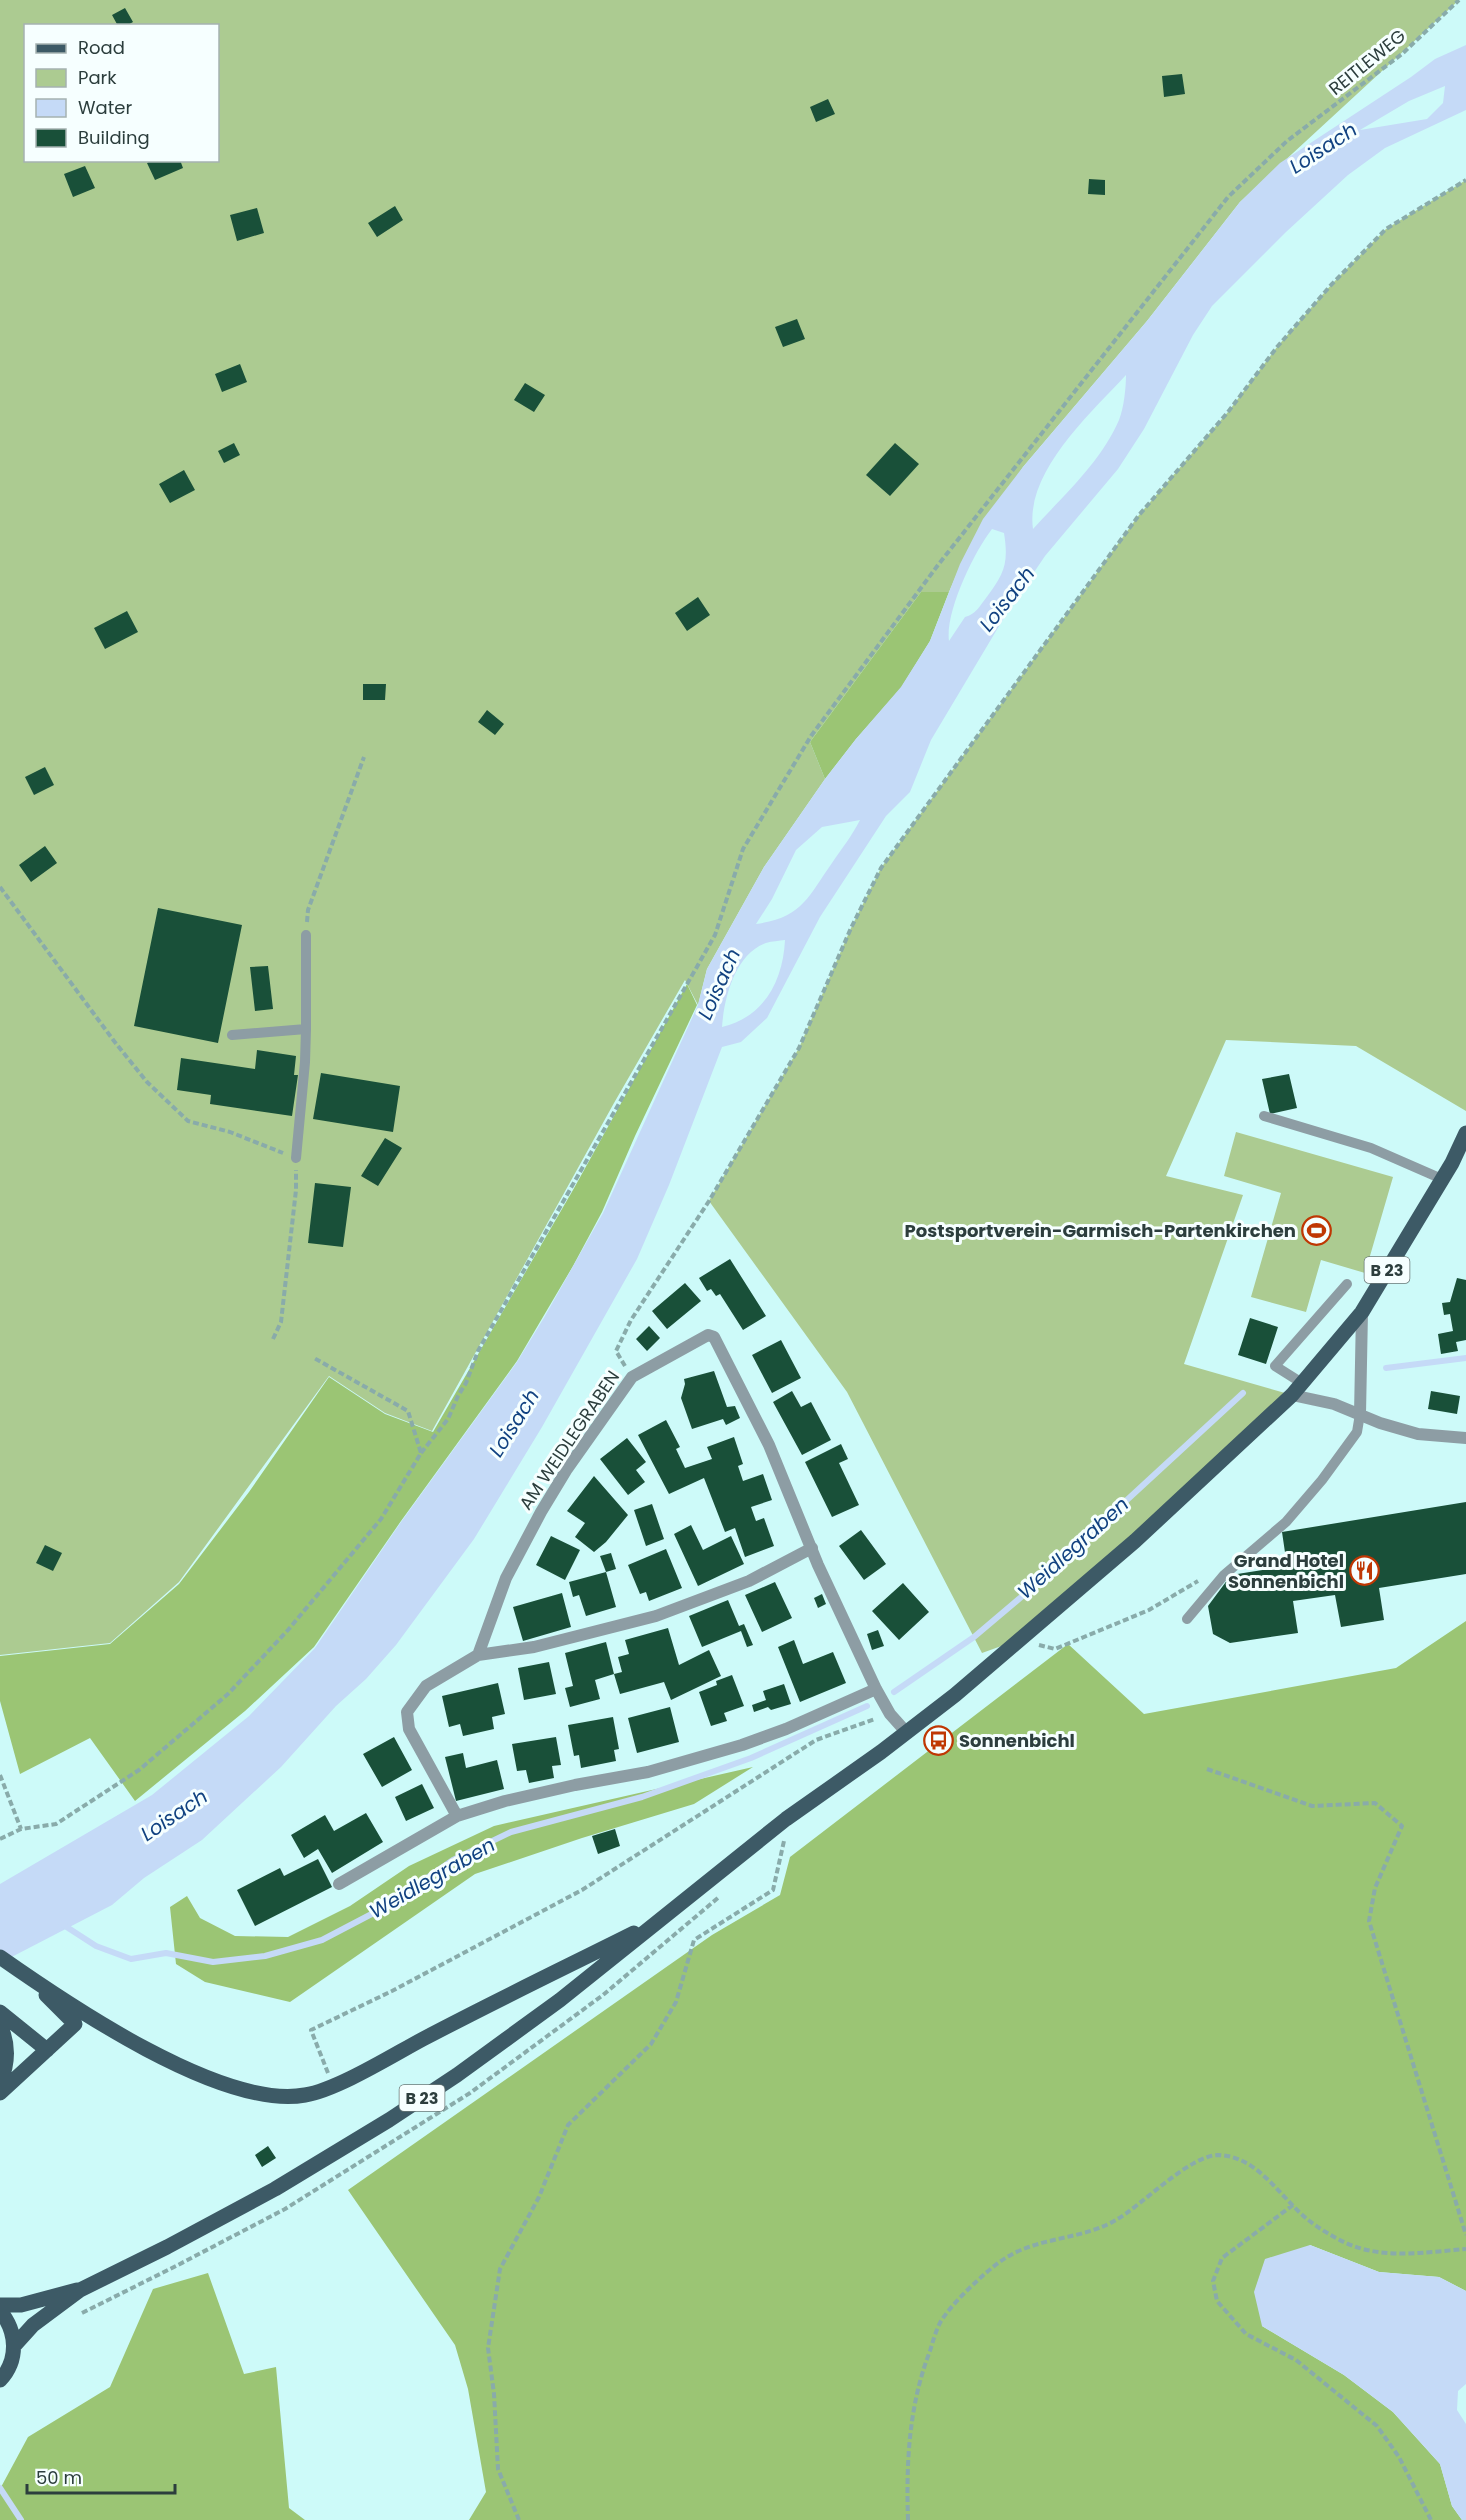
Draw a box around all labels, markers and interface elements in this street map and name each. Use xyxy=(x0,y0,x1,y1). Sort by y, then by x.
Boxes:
street label: REITLEWEG xyxy=(1323,23,1411,101)
legend xyxy=(24,24,219,162)
text: Road xyxy=(78,35,125,60)
text: Park xyxy=(78,65,117,90)
text: Water xyxy=(78,95,132,120)
water label: Loisach xyxy=(1284,116,1362,180)
text: Building xyxy=(78,125,150,150)
water label: Loisach xyxy=(973,561,1041,637)
water label: Loisach xyxy=(691,944,747,1024)
sports icon: Postsportverein-Garmisch-Partenkirchen xyxy=(1301,1214,1333,1246)
place label: Postsportverein-Garmisch-Partenkirchen xyxy=(905,1218,1296,1243)
road number: B 23 xyxy=(1364,1257,1410,1283)
street label: AM WEIDLEGRABEN xyxy=(513,1365,625,1515)
water label: Loisach xyxy=(482,1384,546,1462)
water label: Weidlegraben xyxy=(1011,1490,1135,1606)
place label: Grand Hotel Sonnenbichl xyxy=(1228,1548,1344,1594)
restaurant icon: Grand Hotel Sonnenbichl xyxy=(1349,1554,1381,1586)
bus stop icon: Sonnenbichl xyxy=(922,1724,954,1756)
place label: Sonnenbichl xyxy=(959,1728,1075,1753)
water label: Loisach xyxy=(135,1782,213,1848)
water label: Weidlegraben xyxy=(364,1831,500,1925)
road number: B 23 xyxy=(400,2085,444,2111)
scale bar xyxy=(27,2457,176,2495)
text: 50 m xyxy=(36,2465,82,2490)

